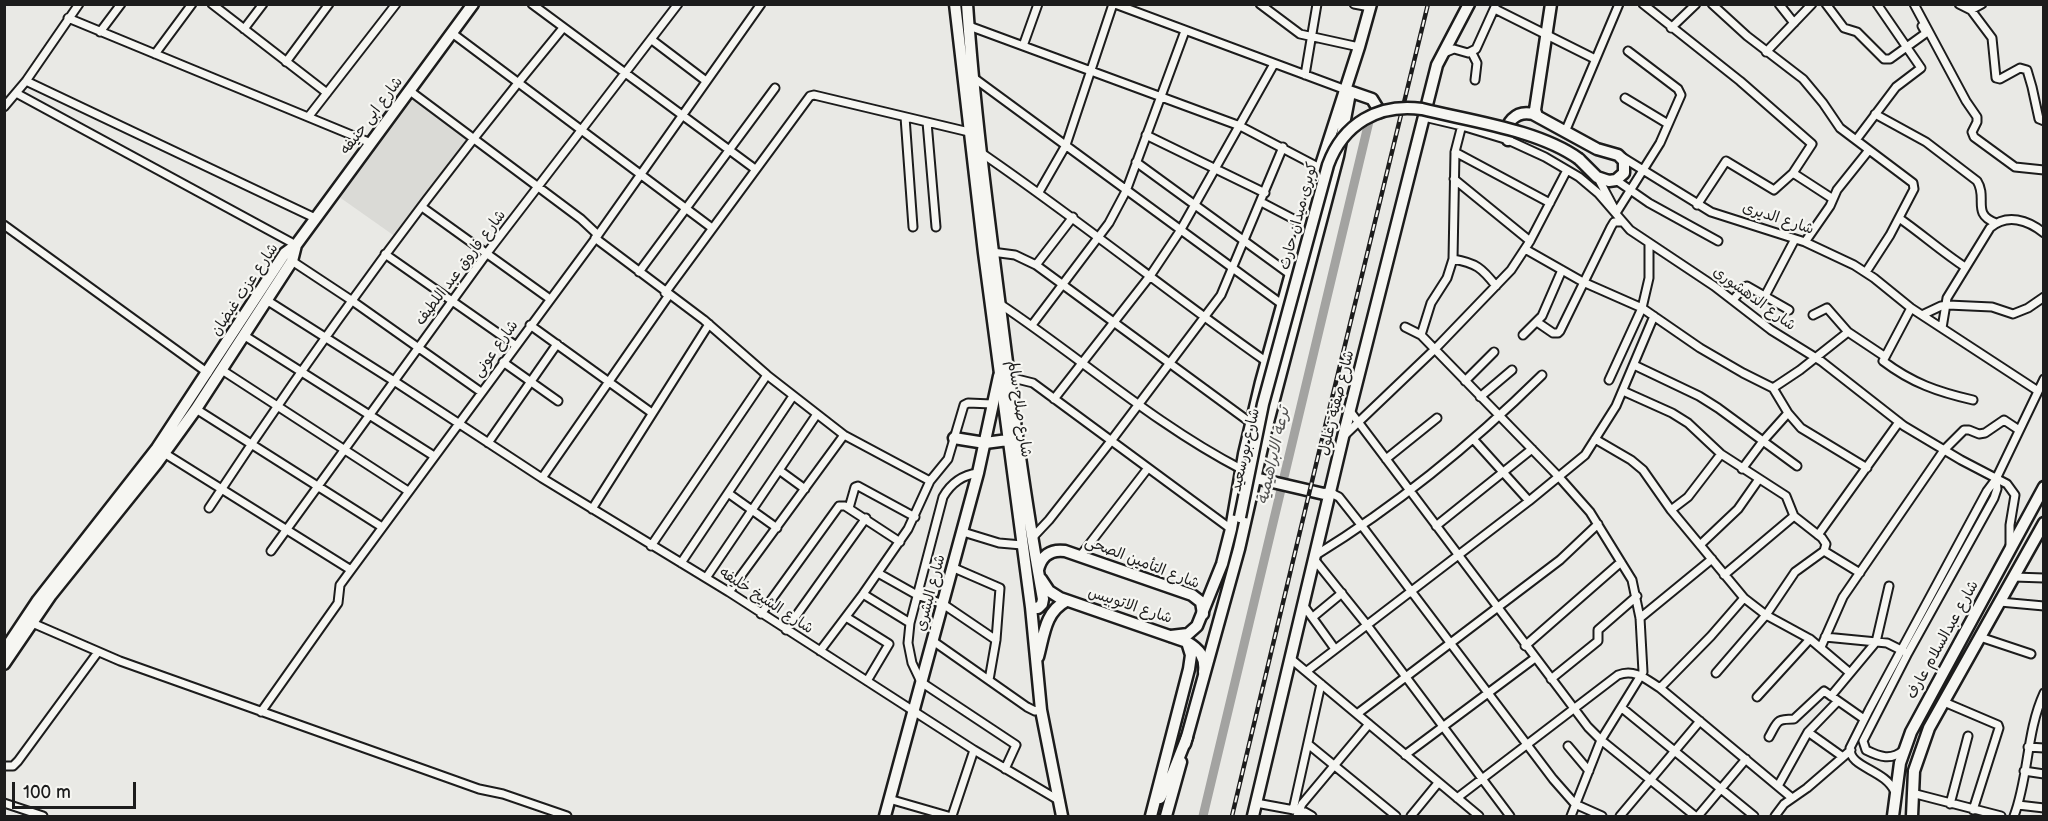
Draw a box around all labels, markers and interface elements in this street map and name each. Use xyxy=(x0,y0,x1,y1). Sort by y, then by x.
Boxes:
street label: شارع ابى حنيفه xyxy=(337,74,407,158)
street label: كوبرى ميدان حارث xyxy=(1276,160,1322,272)
street label: شارع الديرى xyxy=(1740,199,1816,239)
street label: شارع فاروق عبد اللطيف xyxy=(412,207,510,329)
street label: شارع عزت غيضان xyxy=(207,240,283,340)
street label: شارع الدهشورى xyxy=(1709,263,1799,335)
street label: شارع عونى xyxy=(469,317,523,381)
street label: شارع صفية زغلول xyxy=(1315,349,1359,457)
street label: شارع صلاح سالم xyxy=(1003,359,1035,459)
water label: ترعة الابراهيمية xyxy=(1253,405,1295,507)
street label: شارع بورسعيد xyxy=(1228,407,1264,493)
street label: شارع التأمين الصحى xyxy=(1082,533,1202,593)
street label: شارع البشري xyxy=(912,553,950,633)
street label: شارع الشيخ خليفه xyxy=(716,564,816,638)
street label: شارع عبدالسلام عارف xyxy=(1903,578,1983,702)
street label: شارع الاتوبيس xyxy=(1086,584,1174,628)
scale bar xyxy=(15,770,140,808)
text: 100 m xyxy=(23,782,71,803)

